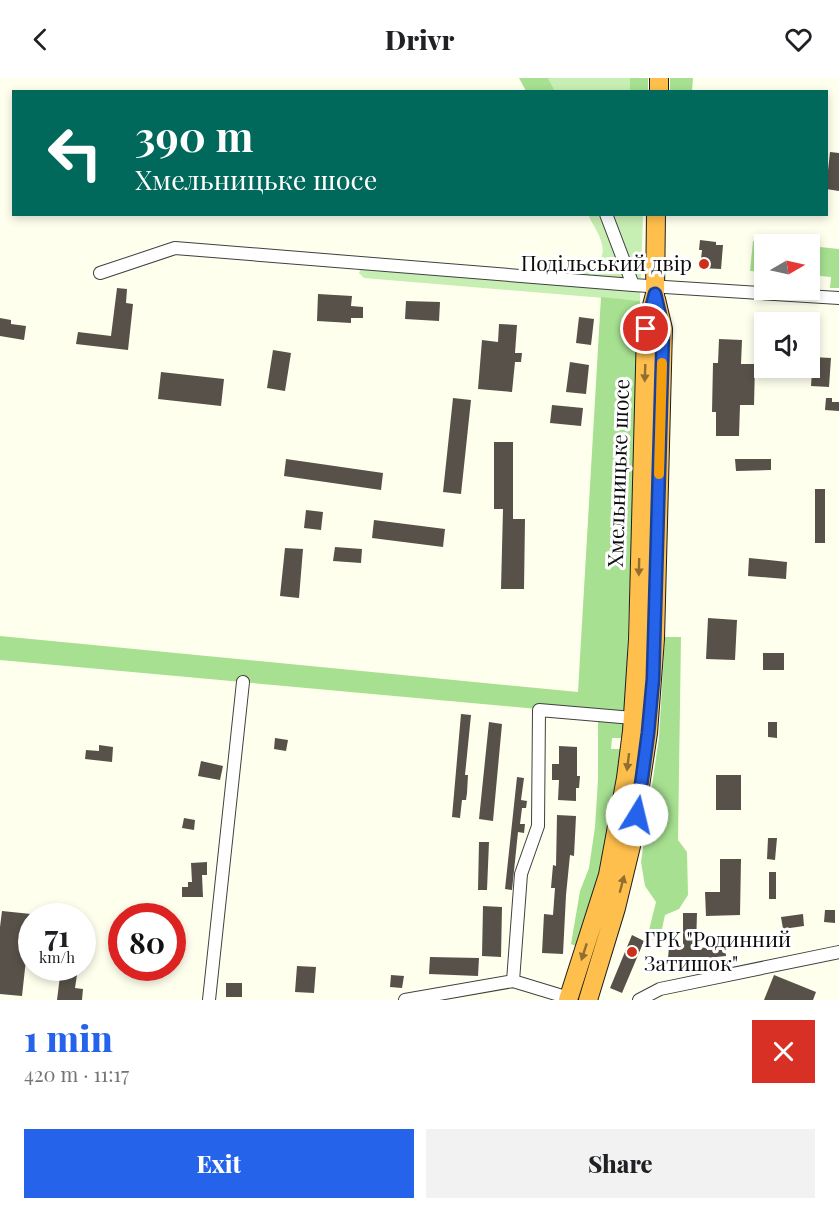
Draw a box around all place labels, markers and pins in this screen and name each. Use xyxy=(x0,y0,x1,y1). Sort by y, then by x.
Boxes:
place label: Подільський двір xyxy=(521,248,692,276)
marker: Подільський двір xyxy=(697,257,711,271)
pin xyxy=(620,303,671,354)
place label: ГРК "Родинний Затишок" xyxy=(644,924,791,976)
marker: ГРК "Родинний Затишок" xyxy=(625,945,639,959)

